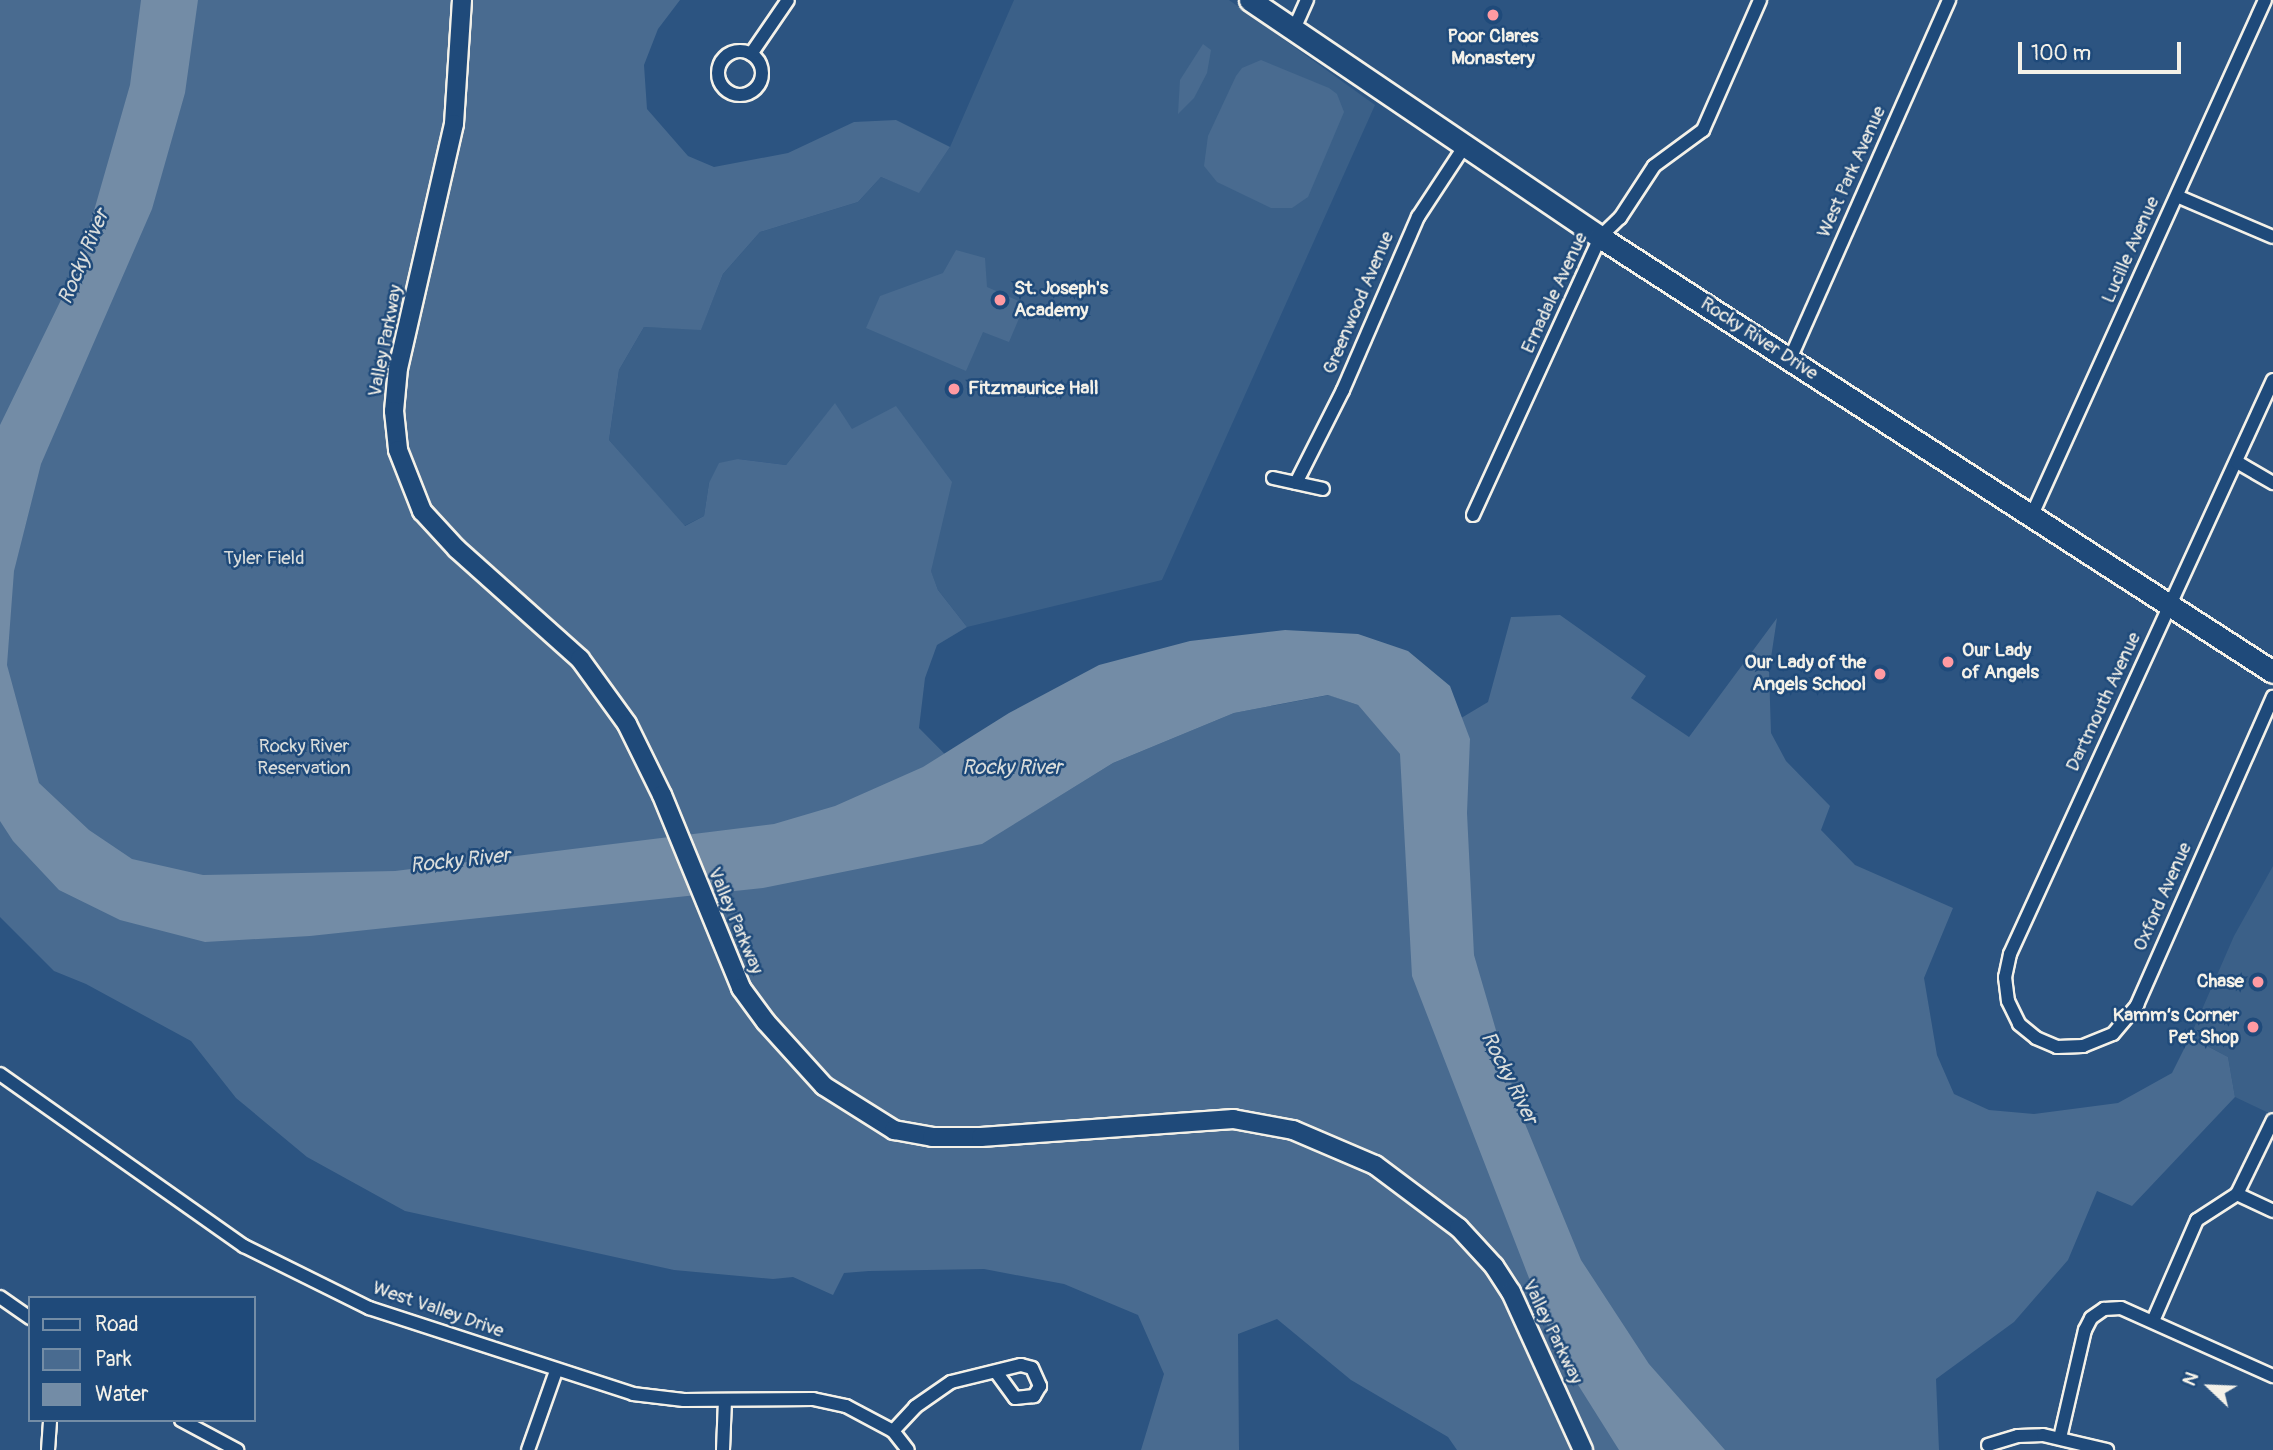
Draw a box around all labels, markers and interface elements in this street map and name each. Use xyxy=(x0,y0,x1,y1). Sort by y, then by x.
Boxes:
marker: Poor Clares Monastery xyxy=(1485,7,1501,23)
place label: Poor Clares Monastery xyxy=(1447,26,1539,70)
scale bar xyxy=(2021,28,2184,72)
text: 100 m xyxy=(2031,40,2091,67)
street label: West Park Avenue xyxy=(1813,103,1891,241)
street label: Lucille Avenue xyxy=(2097,193,2165,307)
water label: Rocky River xyxy=(53,206,115,308)
street label: Greenwood Avenue xyxy=(1319,228,1399,378)
street label: Ernadale Avenue xyxy=(1517,229,1593,357)
place label: St. Joseph's Academy xyxy=(1014,278,1108,322)
street label: Valley Parkway xyxy=(364,283,408,399)
marker: St. Joseph's Academy xyxy=(992,292,1008,308)
street label: Rocky River Drive xyxy=(1696,293,1822,385)
place label: Fitzmaurice Hall xyxy=(968,378,1098,400)
marker: Fitzmaurice Hall xyxy=(946,381,962,397)
park label: Tyler Field xyxy=(224,548,304,570)
street label: Dartmouth Avenue xyxy=(2062,629,2146,775)
place label: Our Lady of Angels xyxy=(1962,640,2039,684)
place label: Our Lady of the Angels School xyxy=(1744,652,1866,696)
marker: Our Lady of Angels xyxy=(1940,654,1956,670)
marker: Our Lady of the Angels School xyxy=(1872,666,1888,682)
park label: Rocky River Reservation xyxy=(257,736,351,780)
water label: Rocky River xyxy=(962,755,1062,781)
street label: Oxford Avenue xyxy=(2129,839,2197,955)
water label: Rocky River xyxy=(409,843,511,879)
street label: Valley Parkway xyxy=(702,864,768,978)
place label: Chase xyxy=(2197,971,2244,993)
marker: Chase xyxy=(2250,974,2266,990)
place label: Kamm’s Corner Pet Shop xyxy=(2113,1005,2239,1049)
marker: Kamm’s Corner Pet Shop xyxy=(2245,1019,2261,1035)
water label: Rocky River xyxy=(1475,1028,1543,1128)
street label: Valley Parkway xyxy=(1517,1276,1587,1388)
street label: West Valley Drive xyxy=(369,1277,507,1343)
legend xyxy=(28,1296,256,1422)
text: Road xyxy=(95,1311,139,1338)
text: Park xyxy=(95,1346,132,1373)
north arrow xyxy=(2175,1352,2245,1422)
text: N xyxy=(2177,1368,2204,1389)
text: Water xyxy=(95,1381,148,1408)

